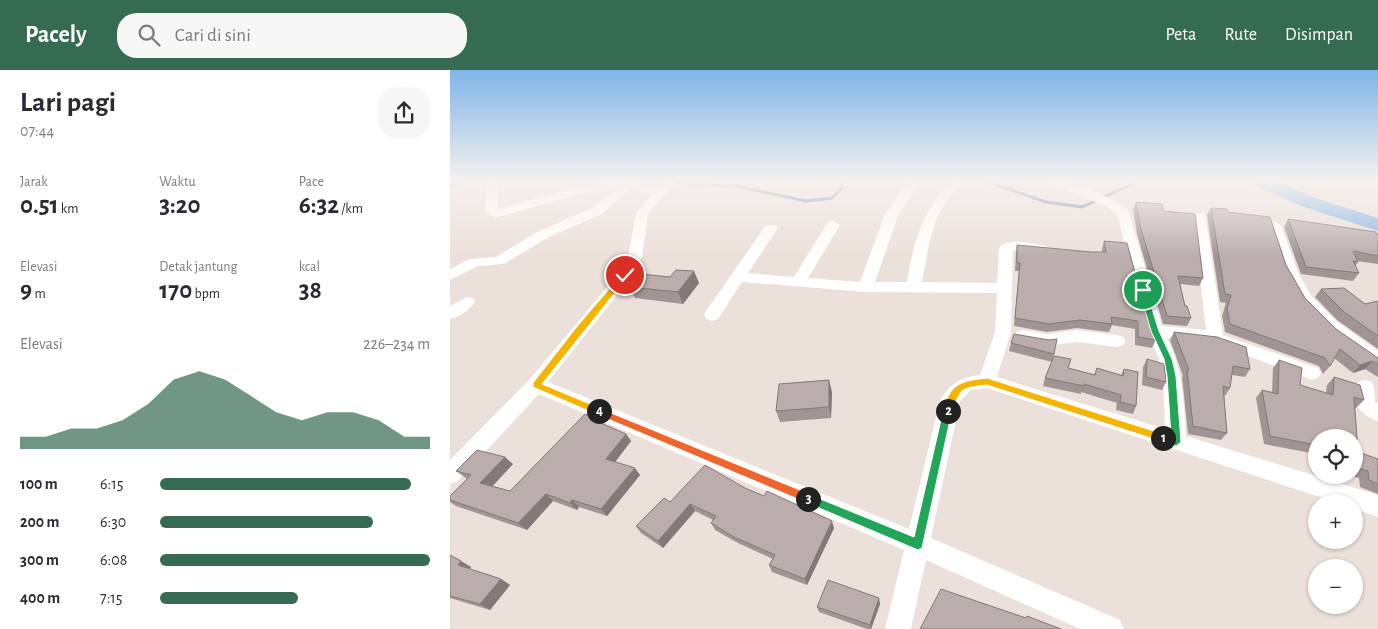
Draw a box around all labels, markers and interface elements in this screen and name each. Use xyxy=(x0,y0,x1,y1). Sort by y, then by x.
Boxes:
search box xyxy=(117,13,467,58)
icon: search xyxy=(135,21,163,49)
text: Pacely xyxy=(25,23,87,47)
text: Cari di sini xyxy=(175,26,251,45)
text: Peta xyxy=(1165,26,1196,44)
text: Rute xyxy=(1224,26,1257,44)
text: Disimpan xyxy=(1285,26,1353,44)
button: share xyxy=(378,87,430,139)
text: Lari pagi xyxy=(20,89,116,117)
text: 07:44 xyxy=(20,123,54,139)
text: Jarak xyxy=(20,175,48,189)
text: Waktu xyxy=(159,175,196,189)
text: Pace xyxy=(299,175,324,189)
text: 0.51 xyxy=(20,193,59,218)
text: 3:20 xyxy=(159,193,201,218)
text: 6:32 xyxy=(299,193,339,218)
text: km xyxy=(59,202,78,216)
text: /km xyxy=(339,202,363,216)
pin xyxy=(604,254,646,296)
text: Elevasi xyxy=(20,260,57,274)
text: Detak jantung xyxy=(159,260,237,274)
text: kcal xyxy=(299,260,320,274)
icon: check xyxy=(611,261,639,289)
pin xyxy=(1122,269,1164,311)
icon: arrive xyxy=(1129,276,1157,304)
text: 9 xyxy=(20,278,32,303)
text: 170 xyxy=(159,278,192,303)
text: 38 xyxy=(299,278,322,303)
text: m xyxy=(32,287,46,301)
text: bpm xyxy=(192,287,220,301)
text: Elevasi xyxy=(20,336,63,352)
text: 226–234 m xyxy=(363,336,430,352)
pin: 4 xyxy=(586,398,612,424)
pin: 2 xyxy=(936,398,960,424)
text: 4 xyxy=(596,404,603,418)
text: 2 xyxy=(945,404,952,418)
pin: 1 xyxy=(1150,426,1176,450)
map controls xyxy=(1308,429,1363,614)
button: locate xyxy=(1308,429,1363,484)
text: 1 xyxy=(1161,431,1166,445)
text: 100 m xyxy=(20,476,58,492)
text: 6:15 xyxy=(100,476,123,492)
pin: 3 xyxy=(796,486,820,512)
text: 3 xyxy=(805,492,812,506)
button: + xyxy=(1308,494,1363,549)
text: 200 m xyxy=(20,514,60,530)
text: 6:30 xyxy=(100,514,126,530)
text: 300 m xyxy=(20,552,59,568)
text: 6:08 xyxy=(100,552,127,568)
button: − xyxy=(1308,559,1363,614)
text: 400 m xyxy=(20,590,60,606)
text: 7:15 xyxy=(100,590,123,606)

